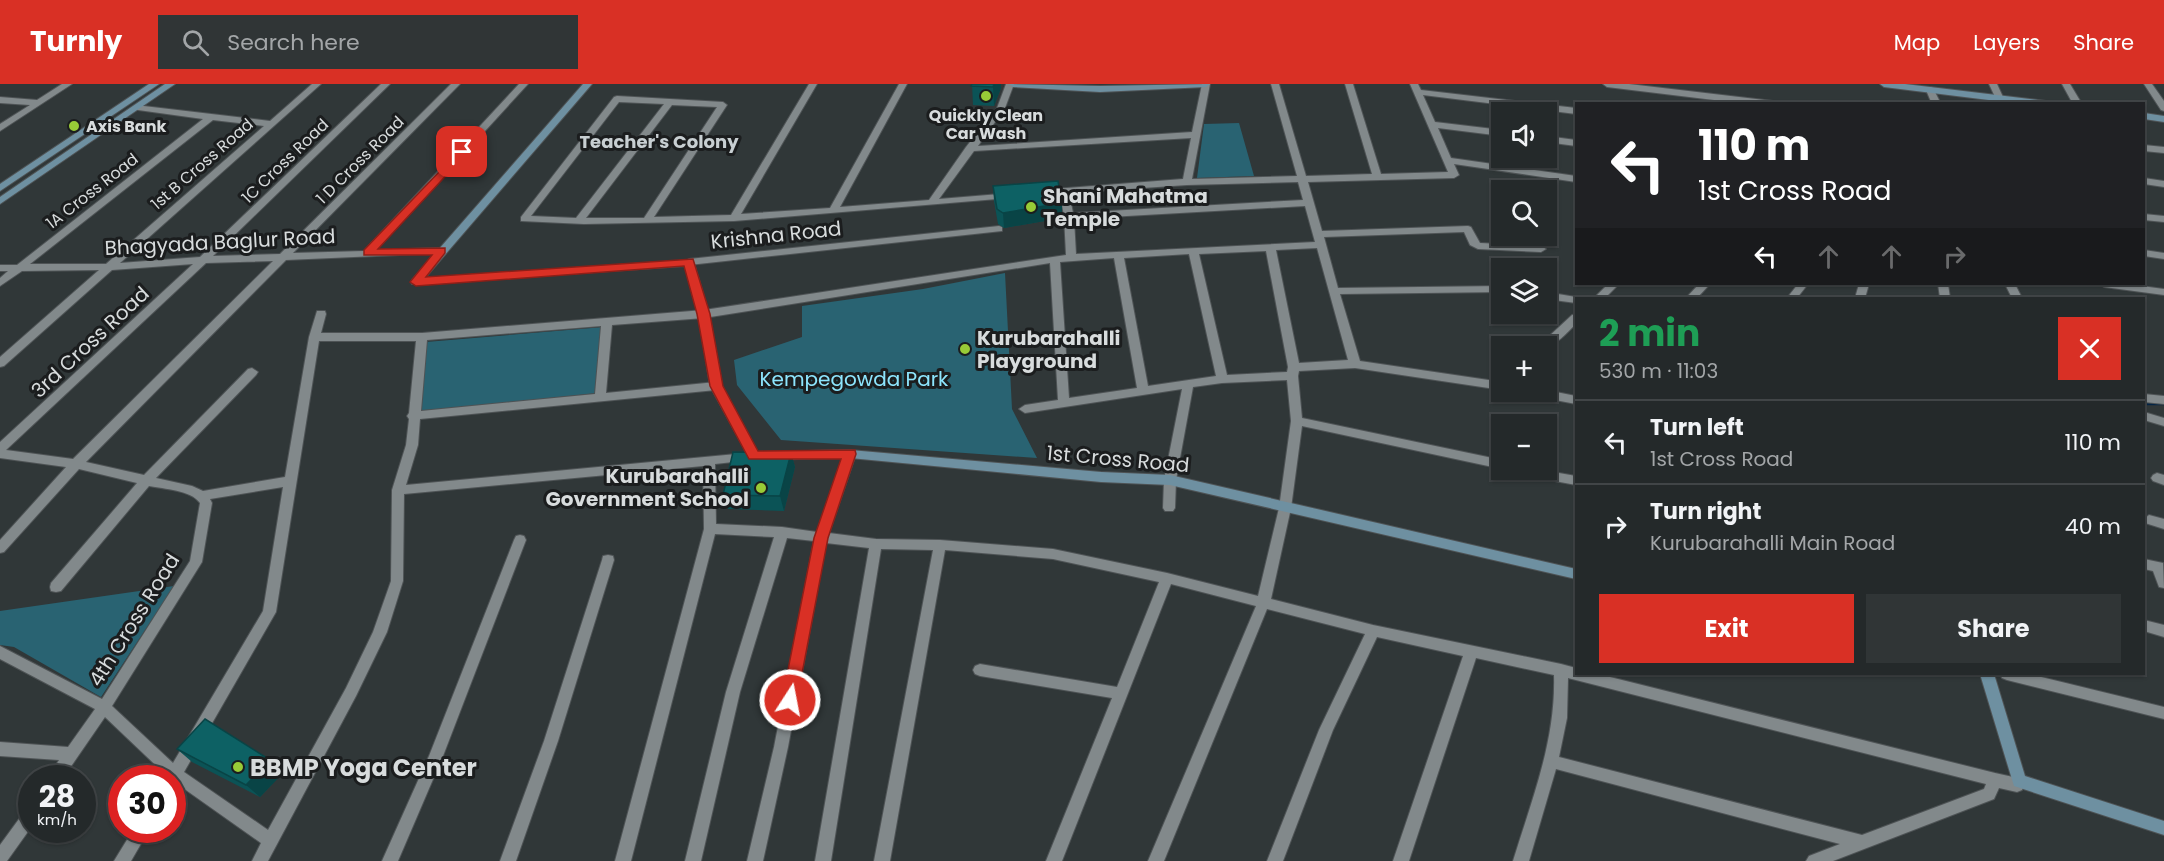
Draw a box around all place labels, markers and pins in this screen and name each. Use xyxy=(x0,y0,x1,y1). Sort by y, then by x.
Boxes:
marker: Quickly Clean Car Wash xyxy=(979,89,993,103)
place label: Quickly Clean Car Wash xyxy=(929,104,1043,145)
place label: Axis Bank xyxy=(86,115,166,138)
marker: Axis Bank xyxy=(67,119,81,133)
pin xyxy=(436,126,487,177)
place label: Shani Mahatma Temple xyxy=(1043,182,1208,233)
marker: Shani Mahatma Temple xyxy=(1024,200,1038,214)
place label: Kurubarahalli Playground xyxy=(977,324,1121,375)
marker: Kurubarahalli Playground xyxy=(958,342,972,356)
place label: Kurubarahalli Government School xyxy=(546,462,749,513)
marker: Kurubarahalli Government School xyxy=(754,481,768,495)
place label: BBMP Yoga Center xyxy=(250,751,477,784)
marker: BBMP Yoga Center xyxy=(231,760,245,774)

